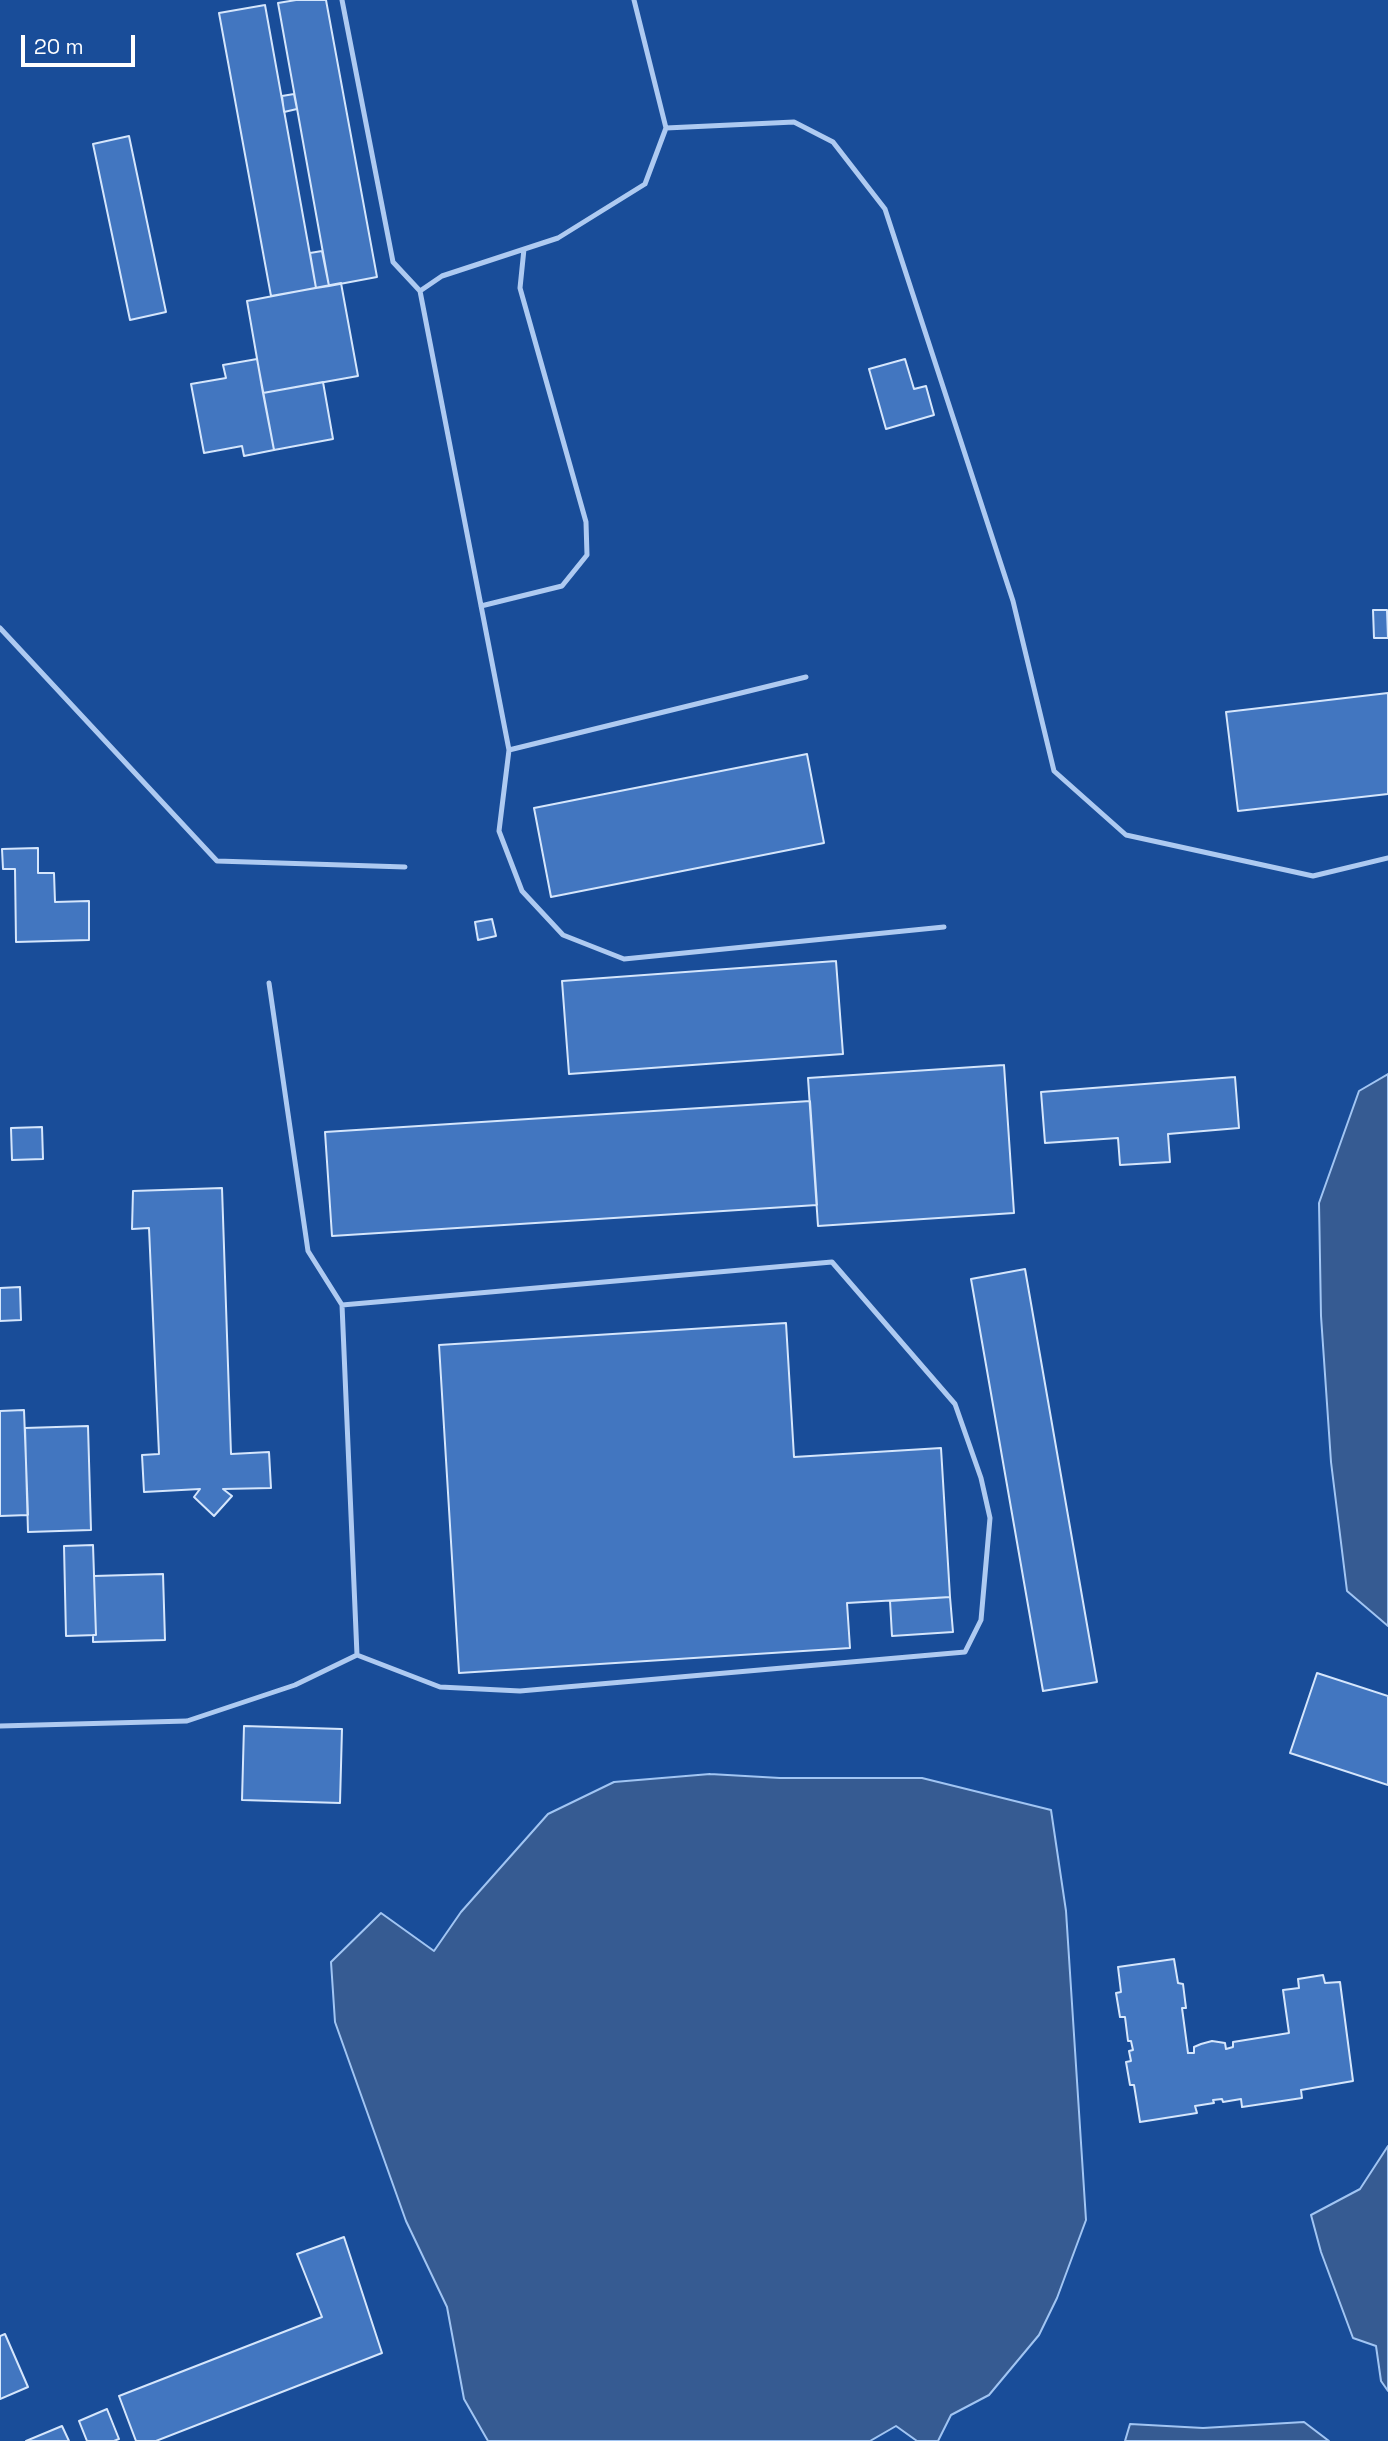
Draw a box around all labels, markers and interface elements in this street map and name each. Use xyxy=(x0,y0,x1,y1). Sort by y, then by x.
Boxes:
scale bar xyxy=(24,21,138,65)
text: 20 m xyxy=(34,33,84,60)

